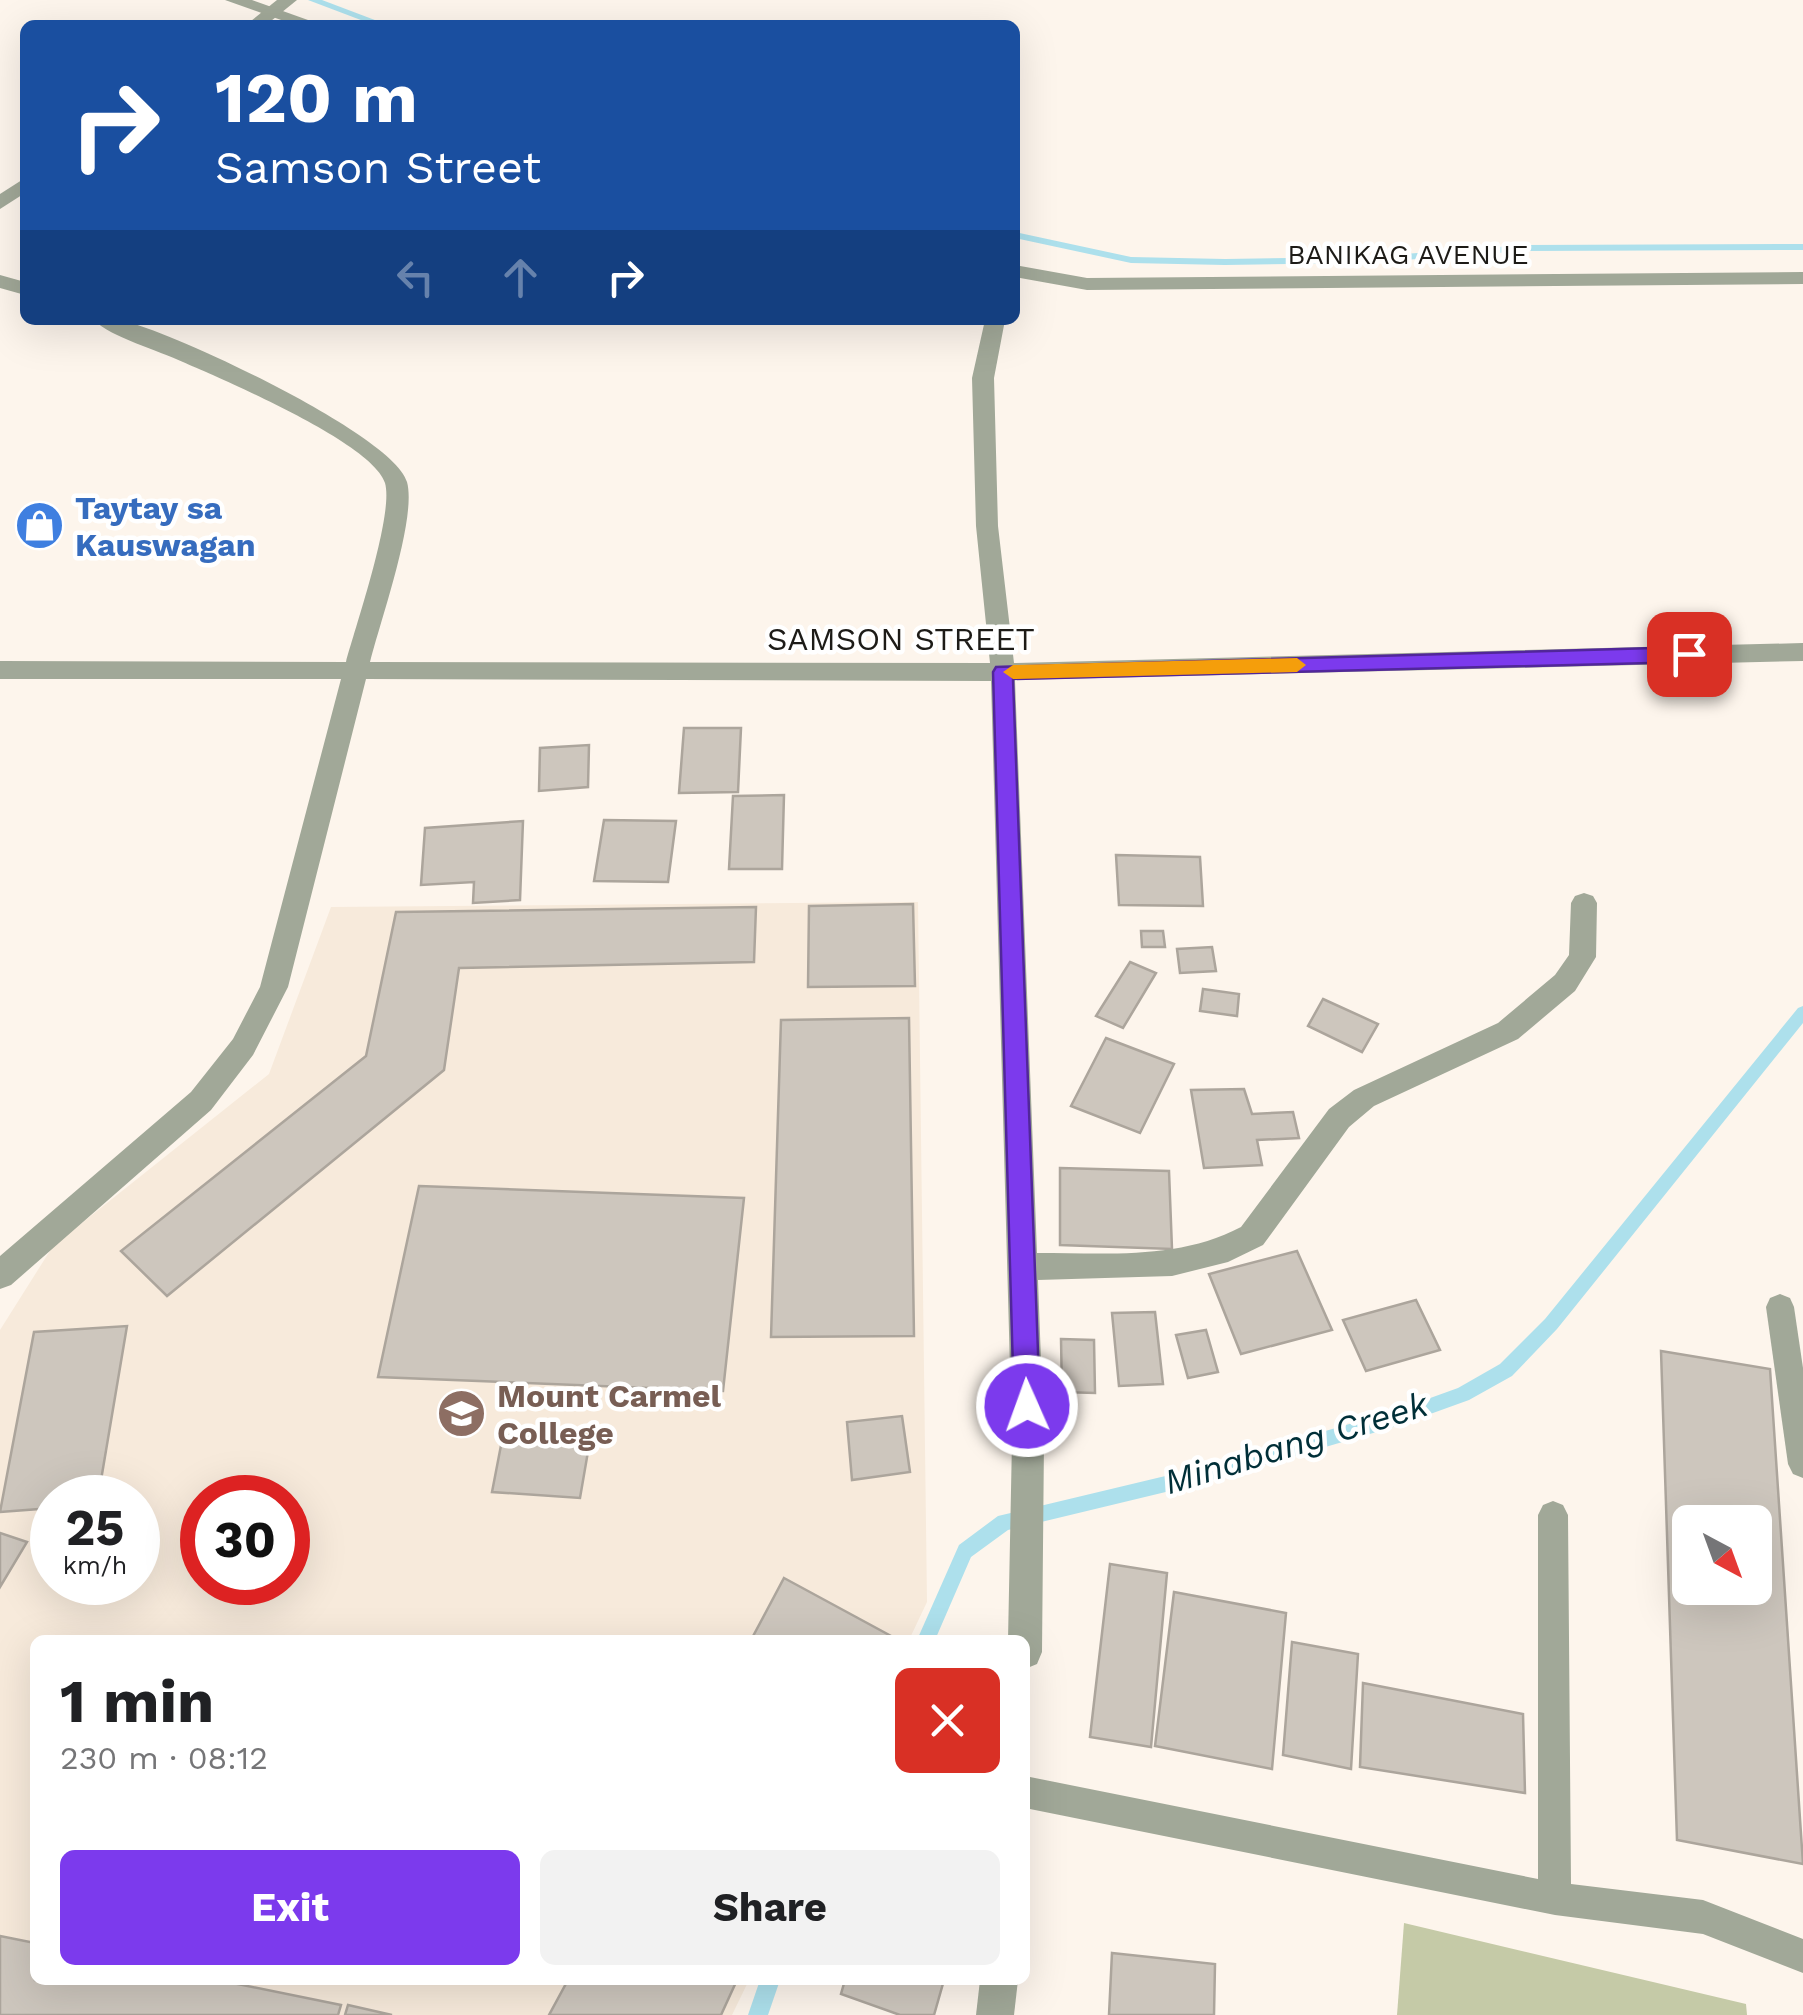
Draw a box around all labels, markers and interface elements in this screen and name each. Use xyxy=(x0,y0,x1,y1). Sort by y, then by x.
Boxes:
text: 120 m xyxy=(215,57,418,139)
icon: right xyxy=(50,60,180,190)
text: Samson Street xyxy=(215,141,541,194)
street label: BANIKAG AVENUE xyxy=(1287,238,1529,271)
icon: left xyxy=(388,250,443,305)
icon: ahead xyxy=(493,250,548,305)
icon: right xyxy=(598,250,653,305)
place label: Taytay sa Kauswagan xyxy=(75,489,256,564)
shop icon: Taytay sa Kauswagan xyxy=(14,500,66,552)
pin xyxy=(1647,612,1732,697)
street label: SAMSON STREET xyxy=(767,620,1035,658)
icon: arrive xyxy=(1662,627,1717,682)
position arrow xyxy=(975,1354,1079,1458)
place label: Mount Carmel College xyxy=(497,1377,722,1452)
water label: Minabang Creek xyxy=(1159,1383,1434,1503)
school or university icon: Mount Carmel College xyxy=(436,1388,488,1440)
speed limit sign: 30 xyxy=(180,1475,310,1605)
text: 25 xyxy=(66,1498,124,1557)
north arrow xyxy=(1672,1505,1772,1605)
map controls xyxy=(1672,1505,1772,1605)
text: km/h xyxy=(63,1551,127,1580)
text: 1 min xyxy=(60,1666,214,1737)
button: close xyxy=(895,1668,1000,1773)
text: 230 m · 08:12 xyxy=(60,1739,268,1777)
button: Exit xyxy=(60,1850,520,1965)
button: Share xyxy=(540,1850,1000,1965)

